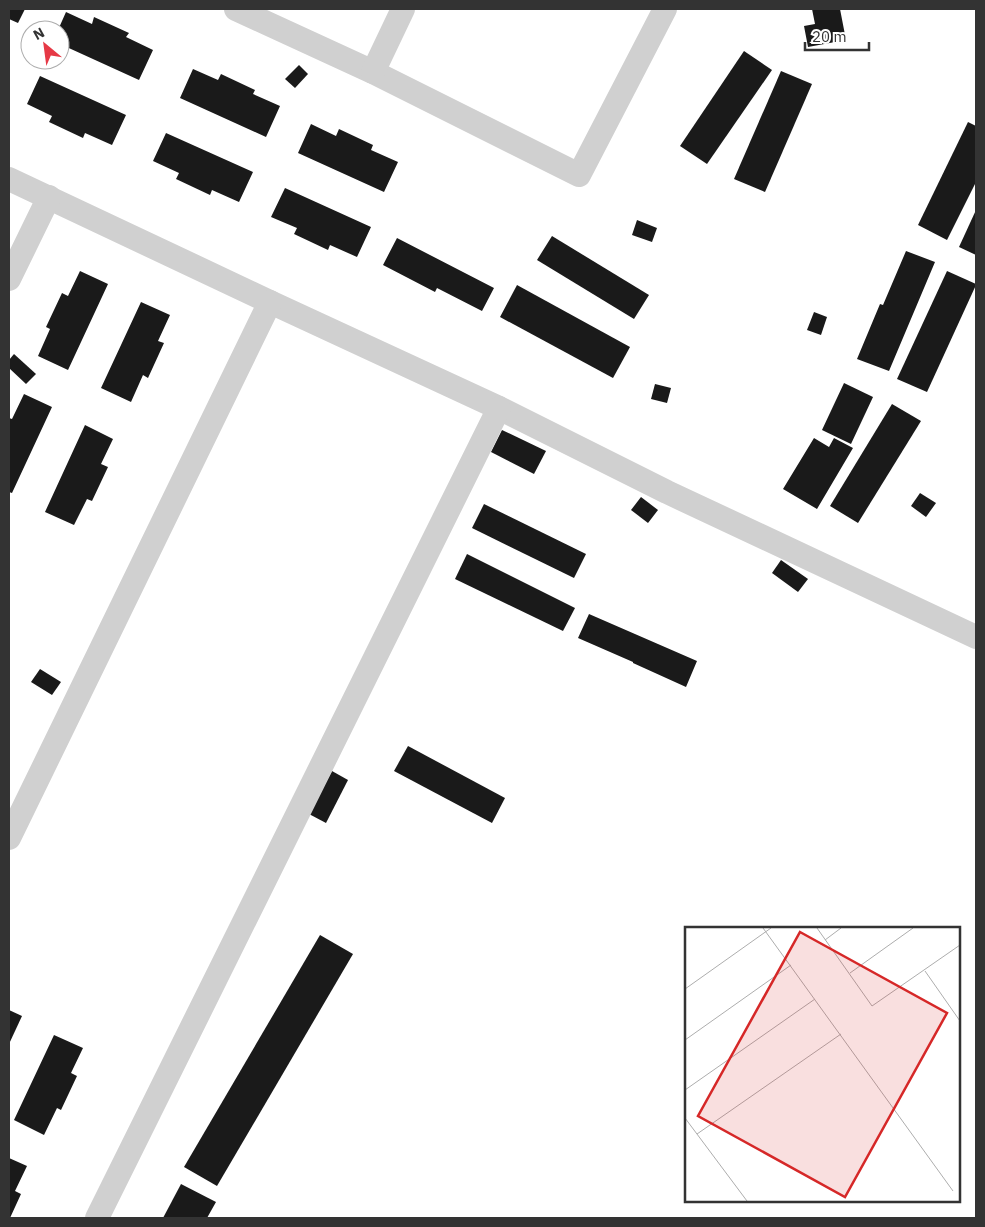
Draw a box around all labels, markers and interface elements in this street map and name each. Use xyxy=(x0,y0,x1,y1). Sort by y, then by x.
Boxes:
north arrow xyxy=(20,20,70,70)
scale bar xyxy=(805,20,869,52)
text: N xyxy=(30,23,47,44)
text: 20 m xyxy=(812,27,847,46)
inset map xyxy=(685,927,960,1202)

